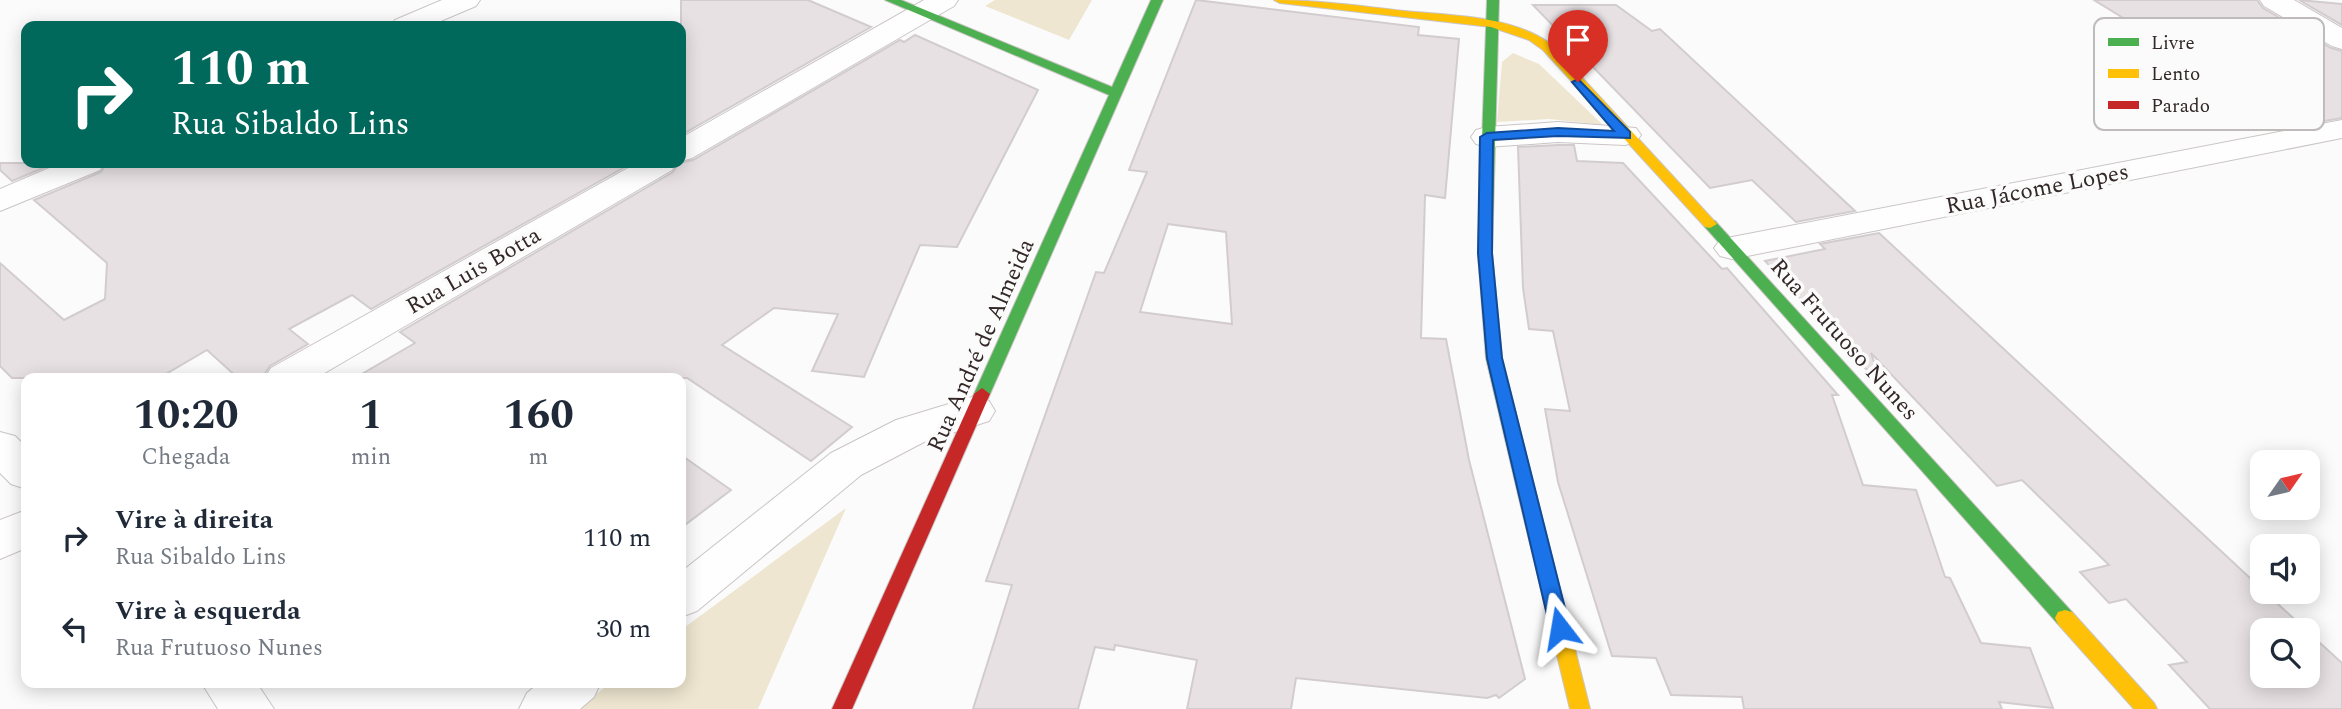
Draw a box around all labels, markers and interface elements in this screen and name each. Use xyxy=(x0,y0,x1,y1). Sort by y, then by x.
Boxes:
pin xyxy=(1548,10,1608,82)
legend xyxy=(2094,18,2324,130)
icon: arrive xyxy=(1559,21,1597,59)
text: Livre xyxy=(2151,29,2195,58)
text: 110 m xyxy=(171,32,310,107)
icon: right xyxy=(56,49,147,140)
text: Lento xyxy=(2151,60,2200,89)
text: Parado xyxy=(2151,92,2210,121)
text: Rua Sibaldo Lins xyxy=(171,100,410,149)
street label: Rua Jácome Lopes xyxy=(1943,155,2132,224)
street label: Rua Luis Botta xyxy=(400,218,548,324)
street label: Rua André de Almeida xyxy=(919,233,1044,458)
street label: Rua Frutuoso Nunes xyxy=(1761,251,1926,429)
text: 10:20 xyxy=(133,384,239,447)
text: 1 xyxy=(359,384,383,447)
text: 160 xyxy=(503,384,574,447)
text: Chegada xyxy=(141,440,230,475)
text: min xyxy=(351,440,391,475)
text: m xyxy=(529,440,548,475)
north arrow xyxy=(2250,450,2320,520)
map controls xyxy=(2250,450,2320,688)
text: Vire à direita xyxy=(115,500,273,540)
text: 110 m xyxy=(583,518,651,558)
icon: right xyxy=(56,519,94,557)
button: sound xyxy=(2250,534,2320,604)
text: Rua Sibaldo Lins xyxy=(115,540,287,575)
text: Vire à esquerda xyxy=(115,591,301,631)
position arrow xyxy=(1523,591,1597,665)
text: 30 m xyxy=(596,609,651,649)
icon: left xyxy=(56,610,94,648)
button: search xyxy=(2250,618,2320,688)
text: Rua Frutuoso Nunes xyxy=(115,631,323,666)

